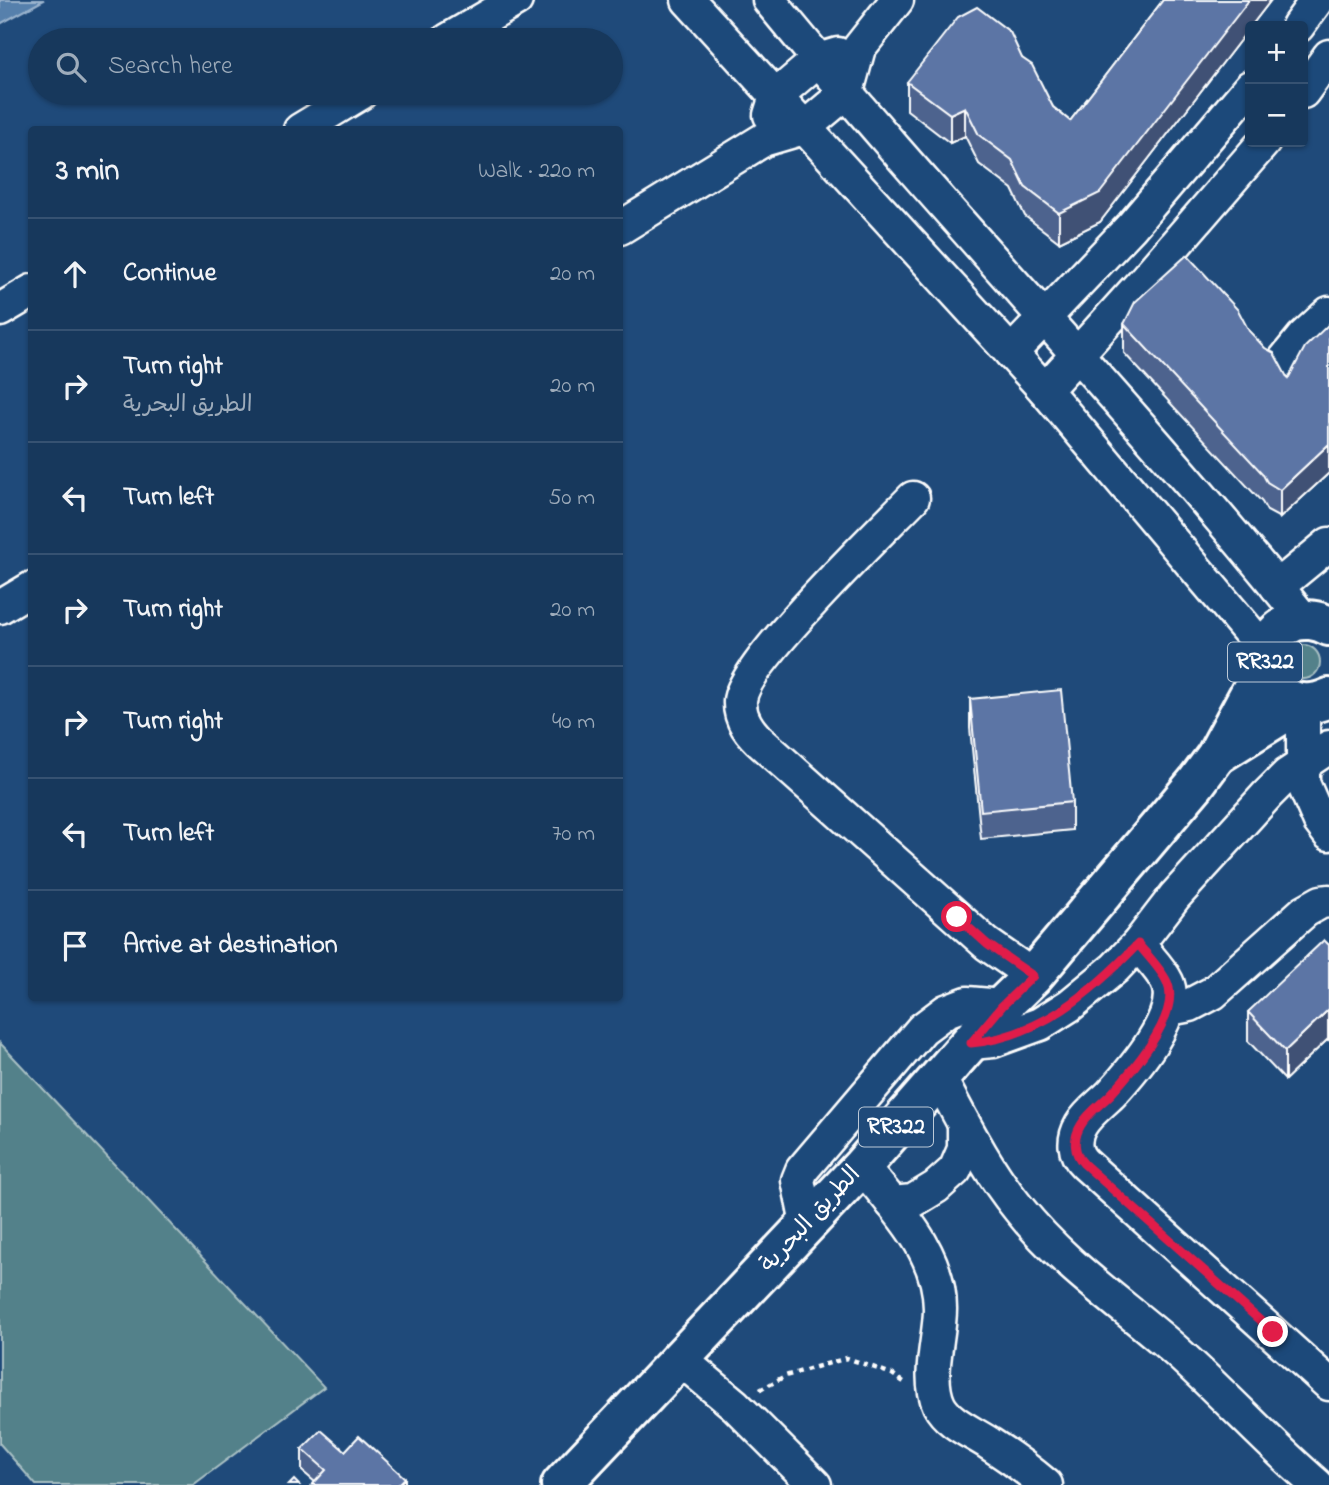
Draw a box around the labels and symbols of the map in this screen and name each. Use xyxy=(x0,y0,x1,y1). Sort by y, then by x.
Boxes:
road number: RR322 xyxy=(1228,642,1302,682)
route start xyxy=(941,901,972,932)
road number: RR322 xyxy=(859,1108,933,1146)
street label: الطريق البحرية xyxy=(752,1159,870,1281)
route end xyxy=(1257,1316,1288,1347)

